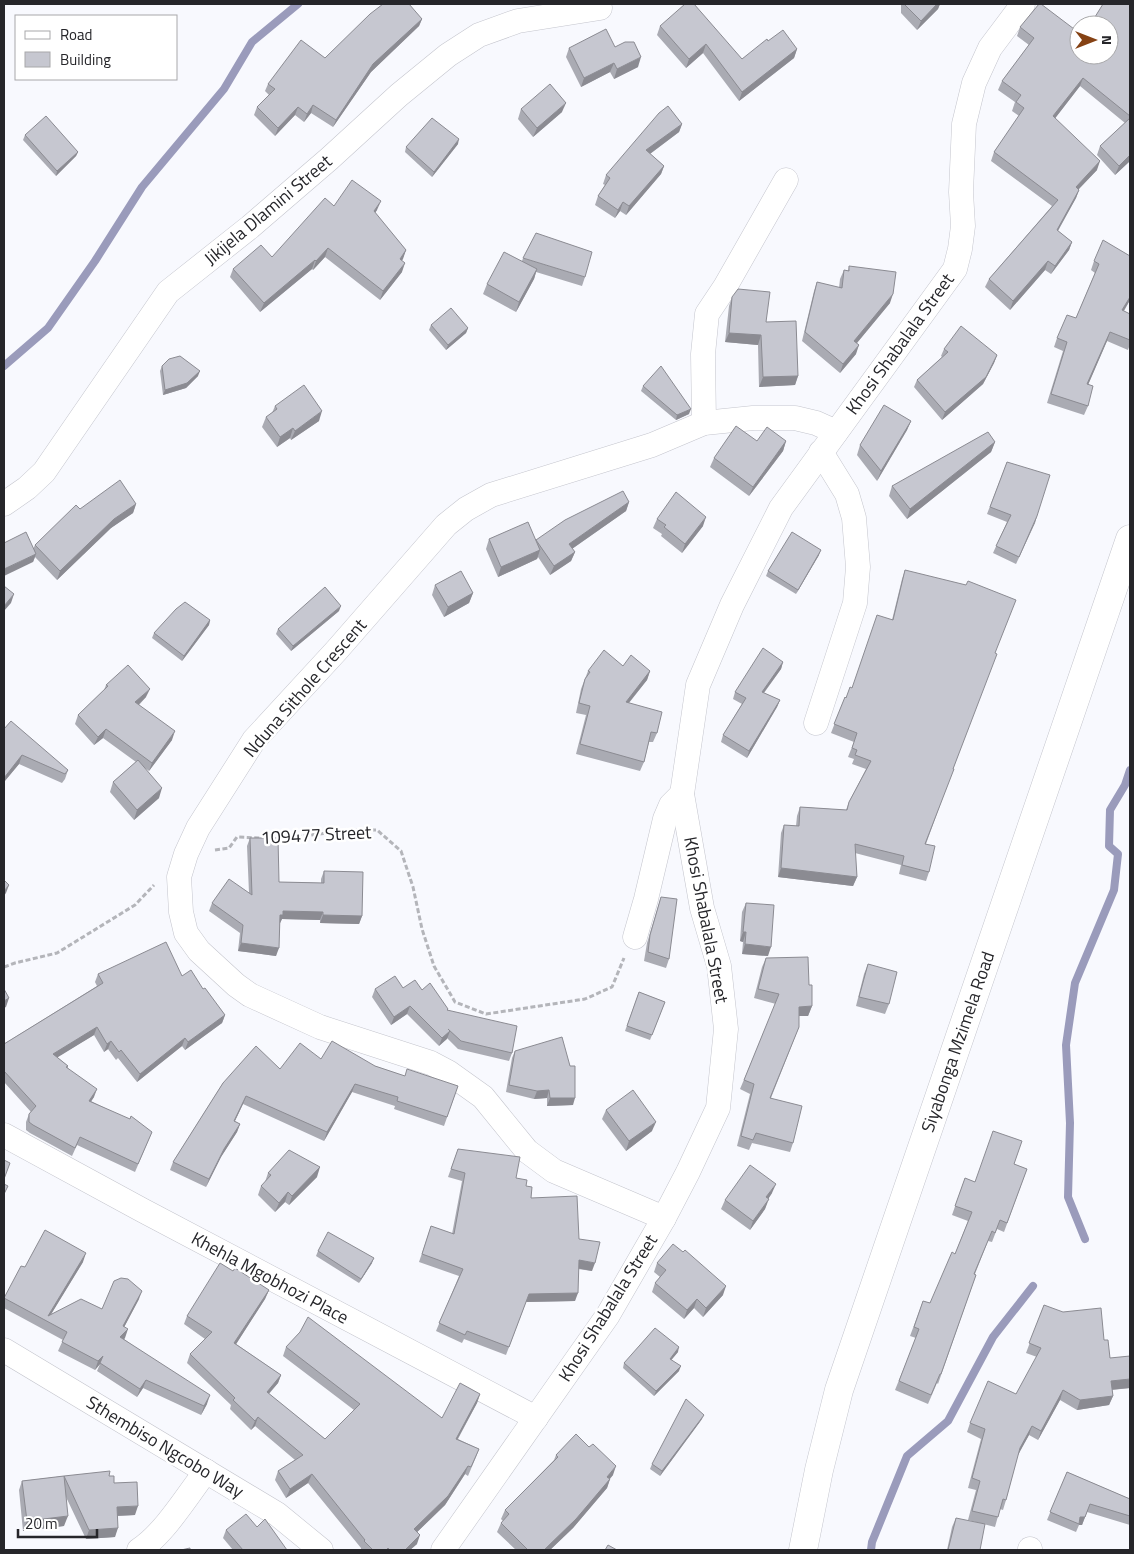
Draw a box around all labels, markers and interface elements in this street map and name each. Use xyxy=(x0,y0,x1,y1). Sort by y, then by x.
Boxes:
legend xyxy=(15,15,178,80)
north arrow xyxy=(1069,15,1119,65)
text: Road xyxy=(60,23,92,46)
text: N xyxy=(1097,35,1118,45)
text: Building xyxy=(60,48,111,71)
street label: Jikijela Dlamini Street xyxy=(198,148,338,271)
street label: Khosi Shabalala Street xyxy=(839,267,961,420)
street label: Nduna Sithole Crescent xyxy=(237,612,373,763)
street label: 109477 Street xyxy=(260,818,373,851)
street label: Khosi Shabalala Street xyxy=(677,834,736,1006)
street label: Siyabonga Mzimela Road xyxy=(914,948,1001,1136)
street label: Khehla Mgobhozi Place xyxy=(187,1225,354,1331)
street label: Khosi Shabalala Street xyxy=(551,1228,664,1387)
street label: Sthembiso Ngcobo Way xyxy=(81,1389,249,1505)
scale bar xyxy=(18,1506,96,1538)
text: 20 m xyxy=(25,1512,58,1535)

